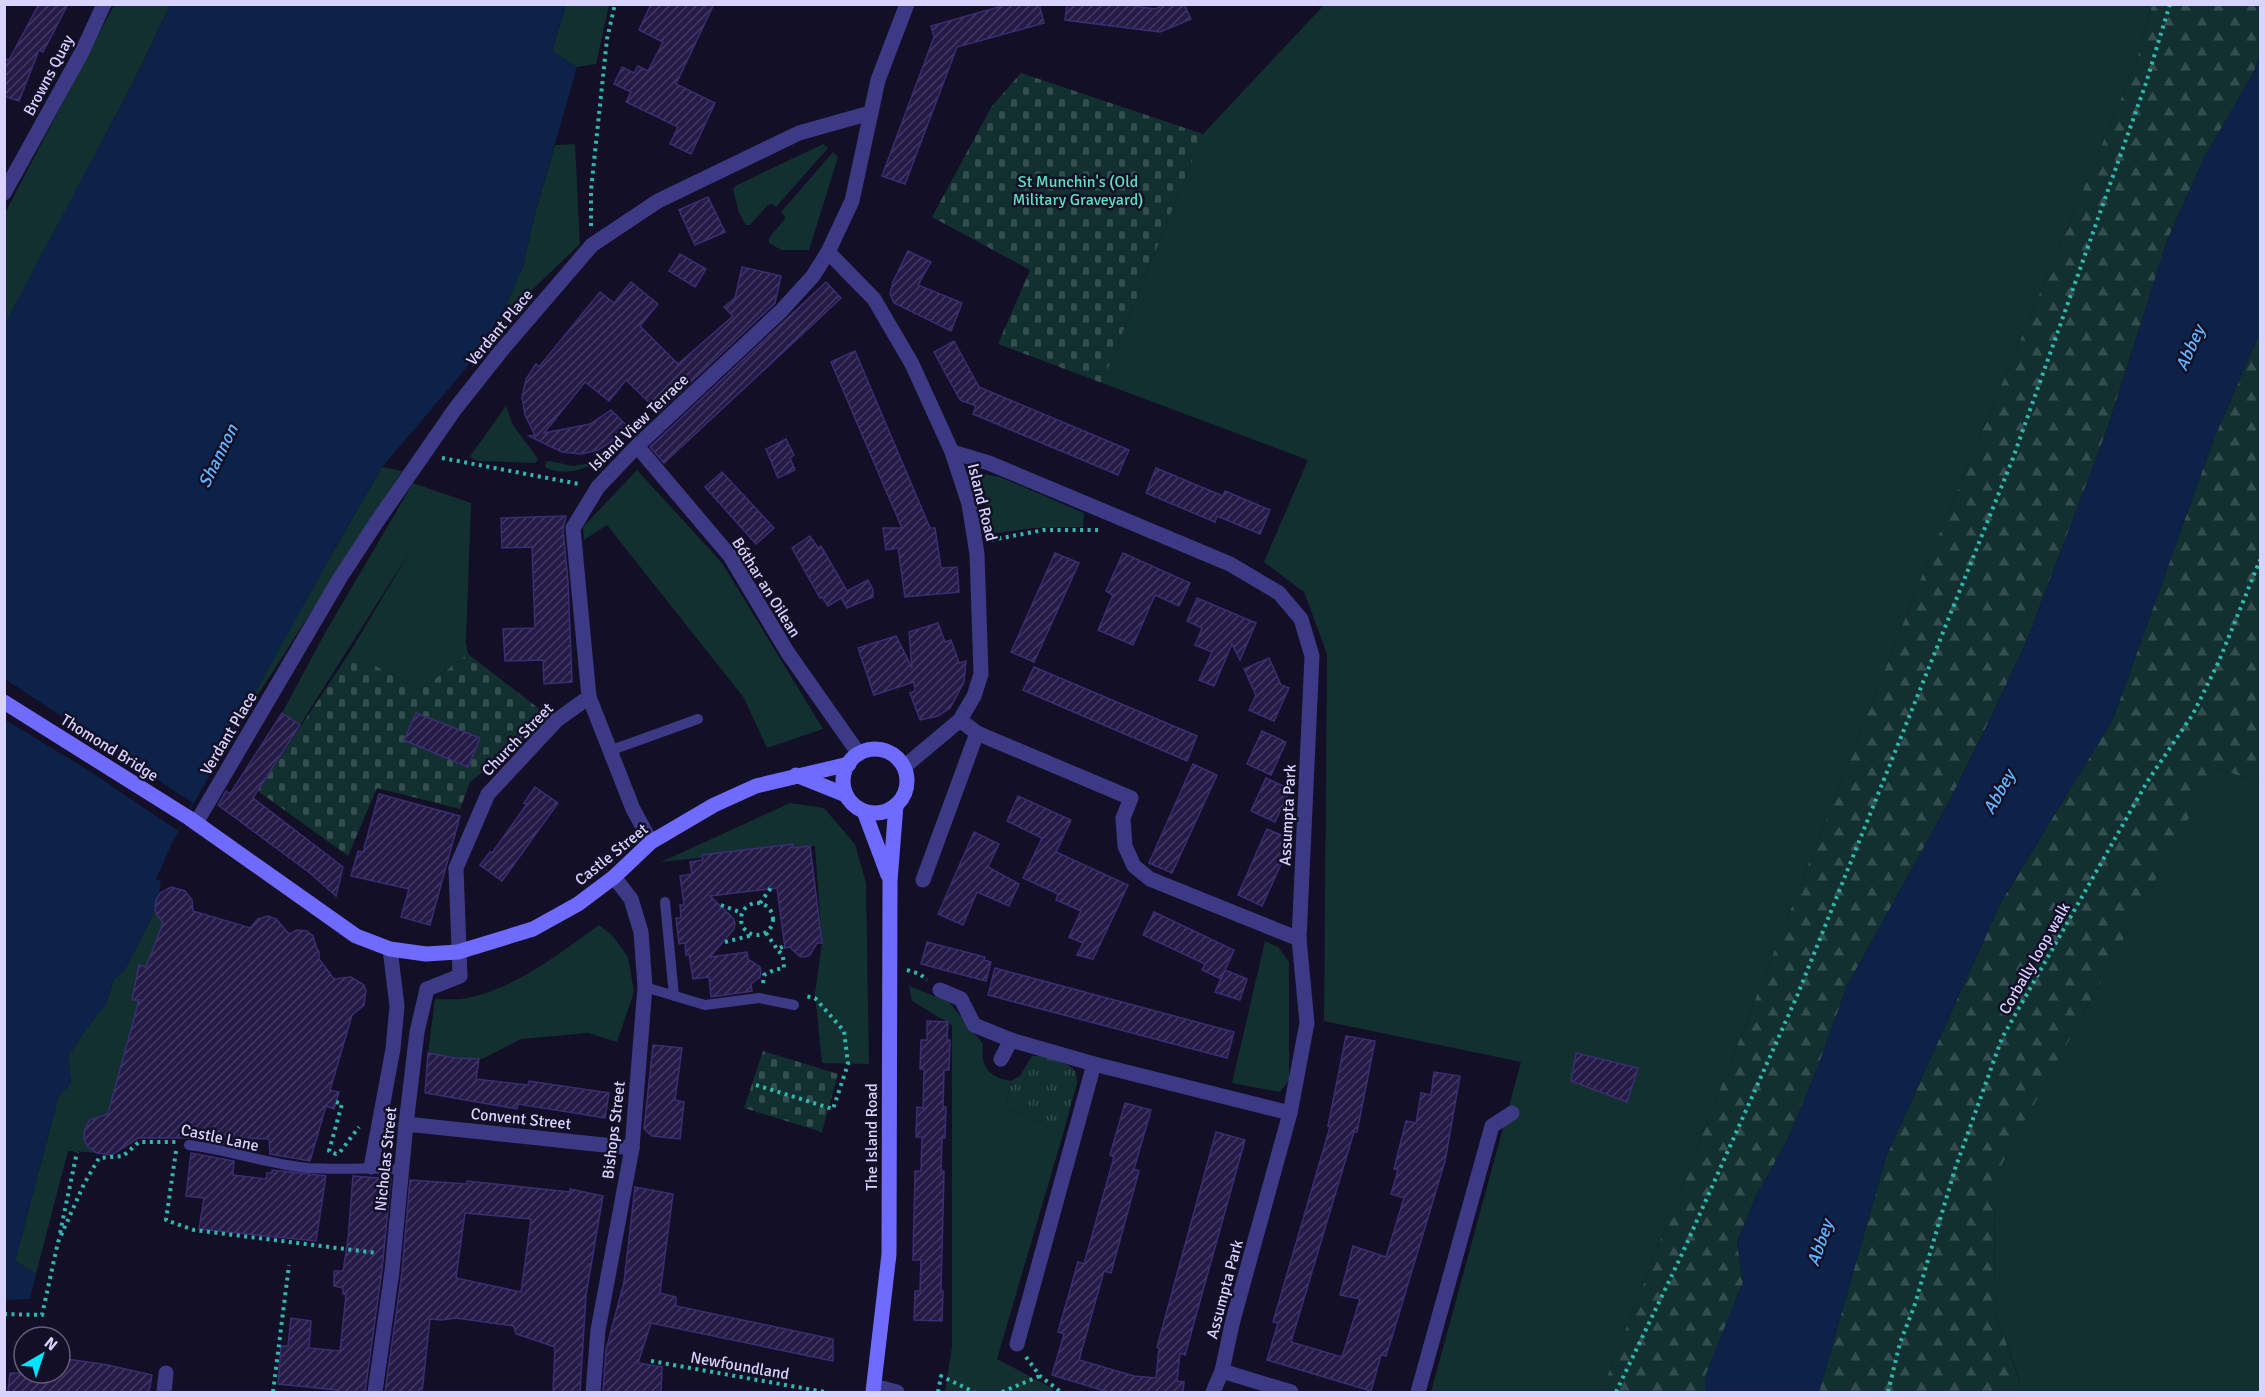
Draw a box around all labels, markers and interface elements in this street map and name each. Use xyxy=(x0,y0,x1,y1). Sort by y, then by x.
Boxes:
street label: Browns Quay xyxy=(19,31,79,119)
park label: St Munchin's (Old Military Graveyard) xyxy=(1013,172,1143,210)
street label: Verdant Place xyxy=(462,285,538,370)
water label: Abbey xyxy=(2170,320,2211,374)
street label: Island View Terrace xyxy=(584,370,693,476)
water label: Shannon xyxy=(193,420,243,491)
street label: Island Road xyxy=(963,461,1001,543)
street label: Bóthar an Oilean xyxy=(727,534,805,641)
street label: Verdant Place xyxy=(196,688,262,779)
street label: Church Street xyxy=(478,699,558,781)
street label: Thomond Bridge xyxy=(57,710,162,786)
street label: Assumpta Park xyxy=(1275,764,1301,866)
water label: Abbey xyxy=(1978,764,2021,818)
street label: Castle Street xyxy=(571,819,652,890)
street label: Corbally loop walk xyxy=(1995,899,2075,1018)
street label: Bishops Street xyxy=(598,1080,630,1180)
street label: The Island Road xyxy=(862,1083,882,1191)
street label: Convent Street xyxy=(470,1104,573,1134)
street label: Nicholas Street xyxy=(371,1106,401,1212)
street label: Castle Lane xyxy=(179,1120,261,1156)
water label: Abbey xyxy=(1802,1215,1839,1269)
street label: Assumpta Park xyxy=(1202,1238,1248,1341)
north arrow xyxy=(12,1325,72,1385)
text: N xyxy=(40,1333,61,1355)
street label: Newfoundland xyxy=(689,1347,791,1385)

